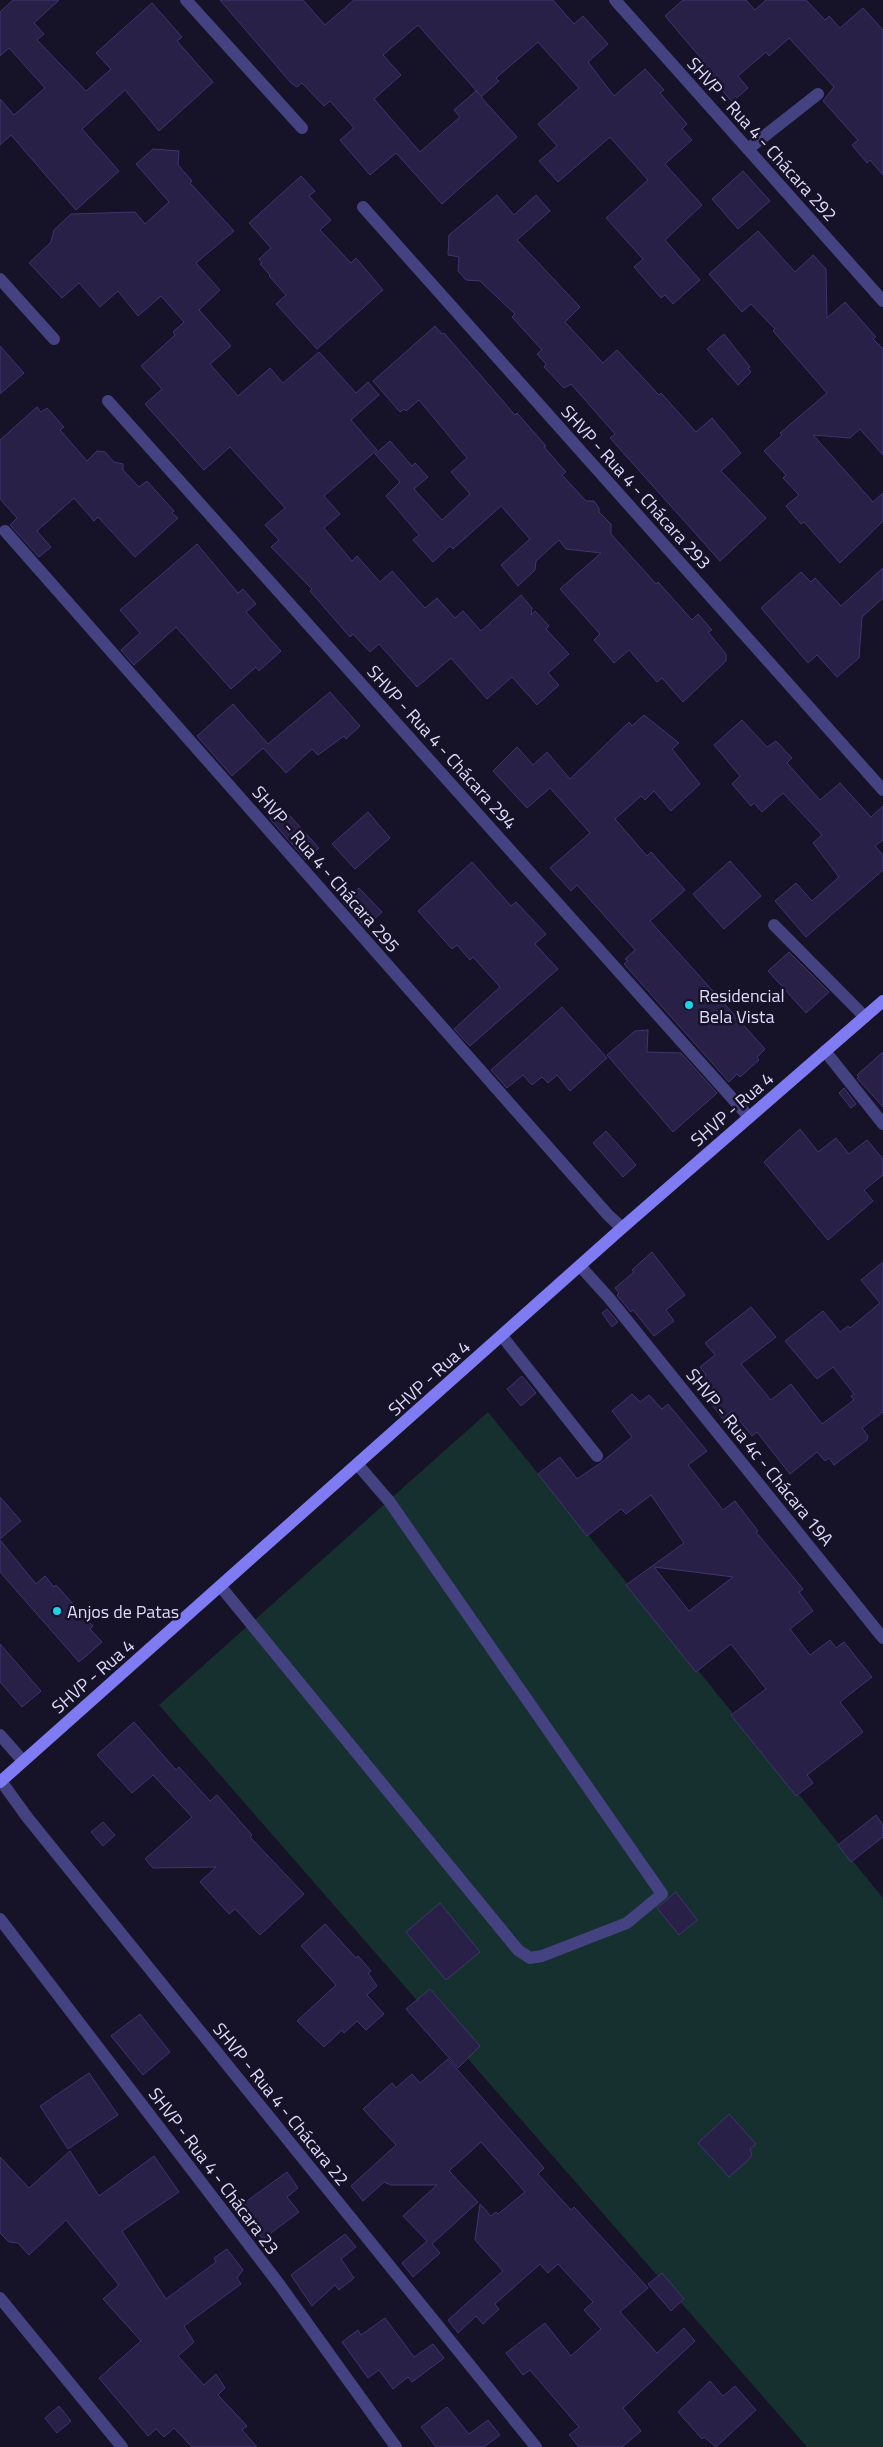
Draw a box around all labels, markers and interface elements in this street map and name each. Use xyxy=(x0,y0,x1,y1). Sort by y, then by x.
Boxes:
street label: SHVP - Rua 4 - Chácara 292 xyxy=(681,51,843,227)
street label: SHVP - Rua 4 - Chácara 293 xyxy=(555,399,717,575)
street label: SHVP - Rua 4 - Chácara 294 xyxy=(361,659,523,835)
street label: SHVP - Rua 4 - Chácara 295 xyxy=(246,780,406,958)
place label: Residencial Bela Vista xyxy=(699,982,785,1030)
marker: Residencial Bela Vista xyxy=(683,999,695,1011)
street label: SHVP - Rua 4 xyxy=(684,1065,780,1153)
street label: SHVP - Rua 4 xyxy=(382,1334,476,1422)
street label: SHVP - Rua 4c - Chácara 19A xyxy=(680,1362,840,1552)
place label: Anjos de Patas xyxy=(67,1598,179,1625)
marker: Anjos de Patas xyxy=(51,1605,63,1617)
street label: SHVP - Rua 4 xyxy=(45,1632,141,1720)
street label: SHVP - Rua 4 - Chácara 22 xyxy=(207,2017,355,2191)
street label: SHVP - Rua 4 - Chácara 23 xyxy=(142,2082,286,2260)

